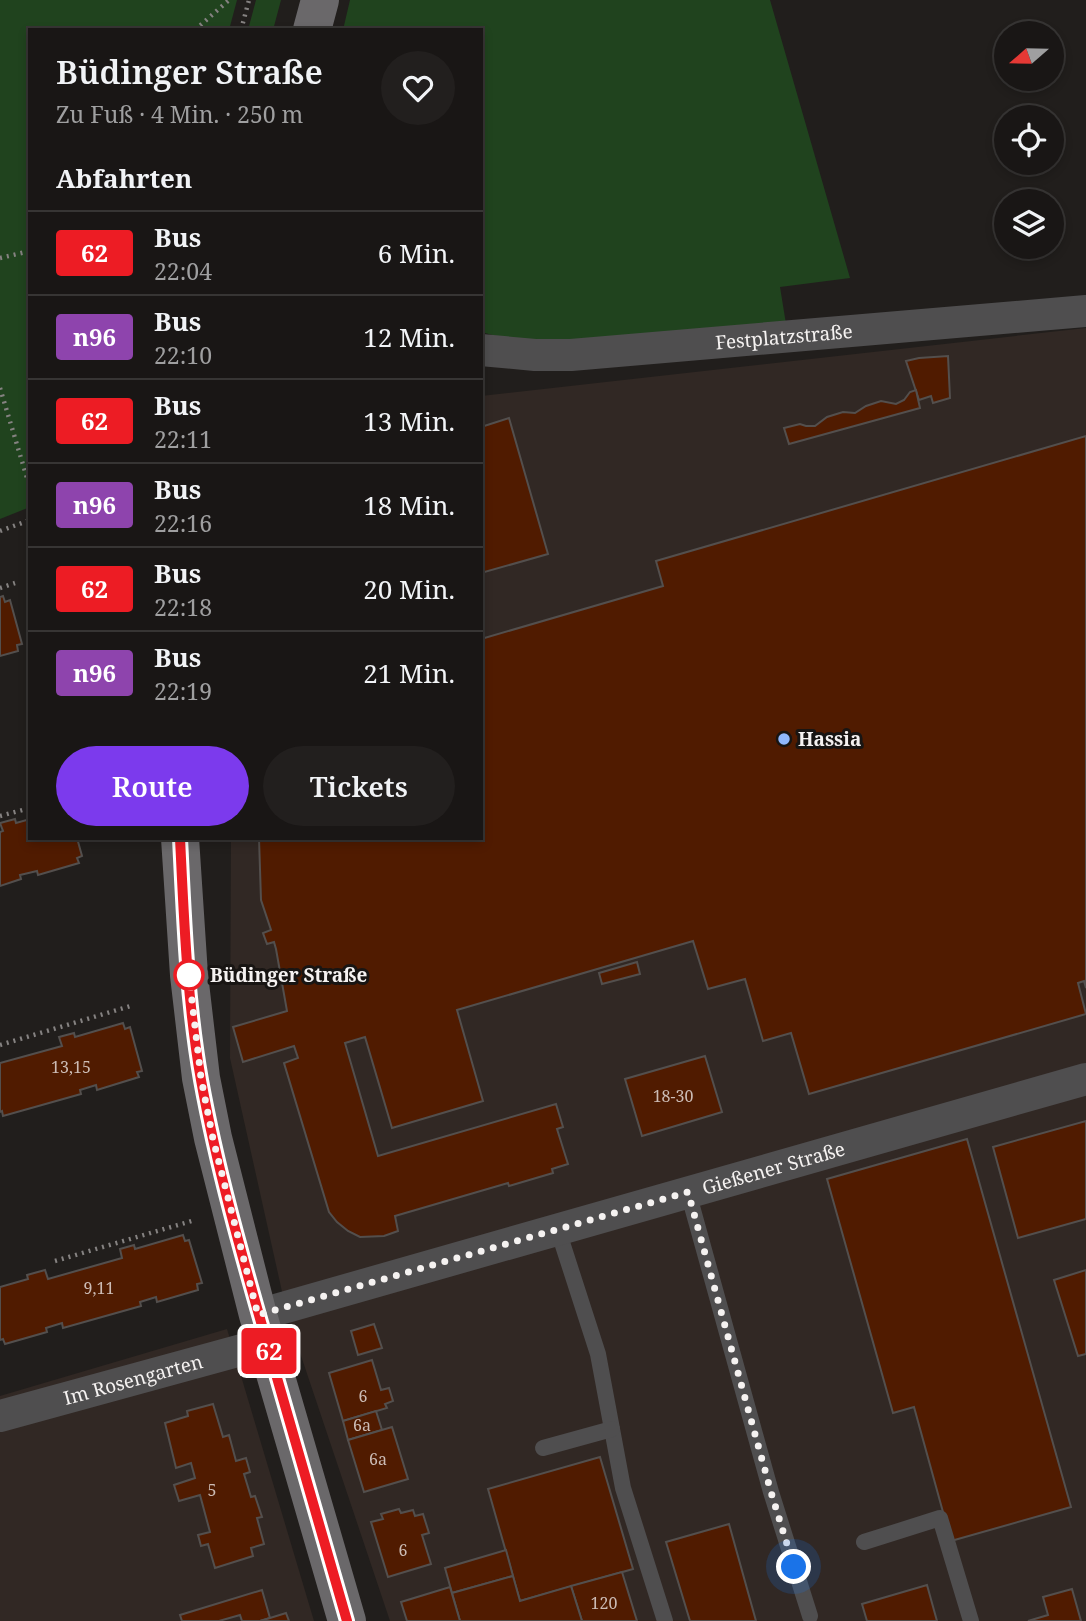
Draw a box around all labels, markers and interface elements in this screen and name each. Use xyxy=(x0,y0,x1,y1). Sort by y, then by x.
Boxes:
north arrow xyxy=(994,21,1064,91)
map controls xyxy=(994,21,1064,259)
text: Büdinger Straße xyxy=(56,49,323,94)
button: heart xyxy=(381,51,455,125)
text: Zu Fuß · 4 Min. · 250 m xyxy=(56,98,303,130)
button: locate xyxy=(994,105,1064,175)
text: Abfahrten xyxy=(56,160,192,196)
button: layers xyxy=(994,189,1064,259)
text: Bus xyxy=(154,219,201,255)
text: 6 Min. xyxy=(378,235,455,271)
text: 62 xyxy=(81,236,108,269)
text: 22:04 xyxy=(154,255,212,287)
text: Bus xyxy=(154,303,201,339)
street label: Festplatzstraße xyxy=(714,318,854,356)
text: 12 Min. xyxy=(363,319,455,355)
text: n96 xyxy=(73,320,116,353)
text: 22:10 xyxy=(154,339,212,371)
text: Bus xyxy=(154,387,201,423)
text: 13 Min. xyxy=(363,403,455,439)
text: 62 xyxy=(81,404,108,437)
text: 22:11 xyxy=(154,423,212,455)
text: Bus xyxy=(154,471,201,507)
text: 18 Min. xyxy=(363,487,455,523)
text: n96 xyxy=(73,488,116,521)
text: 22:16 xyxy=(154,507,212,539)
text: Bus xyxy=(154,555,201,591)
text: 20 Min. xyxy=(363,571,455,607)
text: 62 xyxy=(81,572,108,605)
text: 22:18 xyxy=(154,591,212,623)
text: Bus xyxy=(154,639,201,675)
text: 21 Min. xyxy=(363,655,455,691)
text: n96 xyxy=(73,656,116,689)
text: 22:19 xyxy=(154,675,212,707)
place label: Hassia xyxy=(798,726,861,752)
marker: Hassia xyxy=(776,731,792,747)
button: Route xyxy=(56,746,249,826)
button: Tickets xyxy=(263,746,455,826)
marker: Büdinger Straße xyxy=(174,960,204,990)
place label: Büdinger Straße xyxy=(210,962,368,988)
house number: 13,15 xyxy=(51,1056,91,1078)
house number: 18-30 xyxy=(653,1085,693,1107)
street label: Gießener Straße xyxy=(699,1135,848,1201)
house number: 9,11 xyxy=(84,1277,114,1299)
line badge: 62 xyxy=(238,1328,300,1374)
text: 62 xyxy=(255,1334,283,1367)
street label: Im Rosengarten xyxy=(61,1348,206,1411)
house number: 6 xyxy=(359,1385,368,1407)
house number: 6a xyxy=(353,1414,371,1436)
house number: 6a xyxy=(369,1448,387,1470)
house number: 5 xyxy=(208,1479,216,1501)
house number: 6 xyxy=(399,1539,408,1561)
your location xyxy=(776,1549,811,1584)
house number: 120 xyxy=(591,1592,617,1614)

